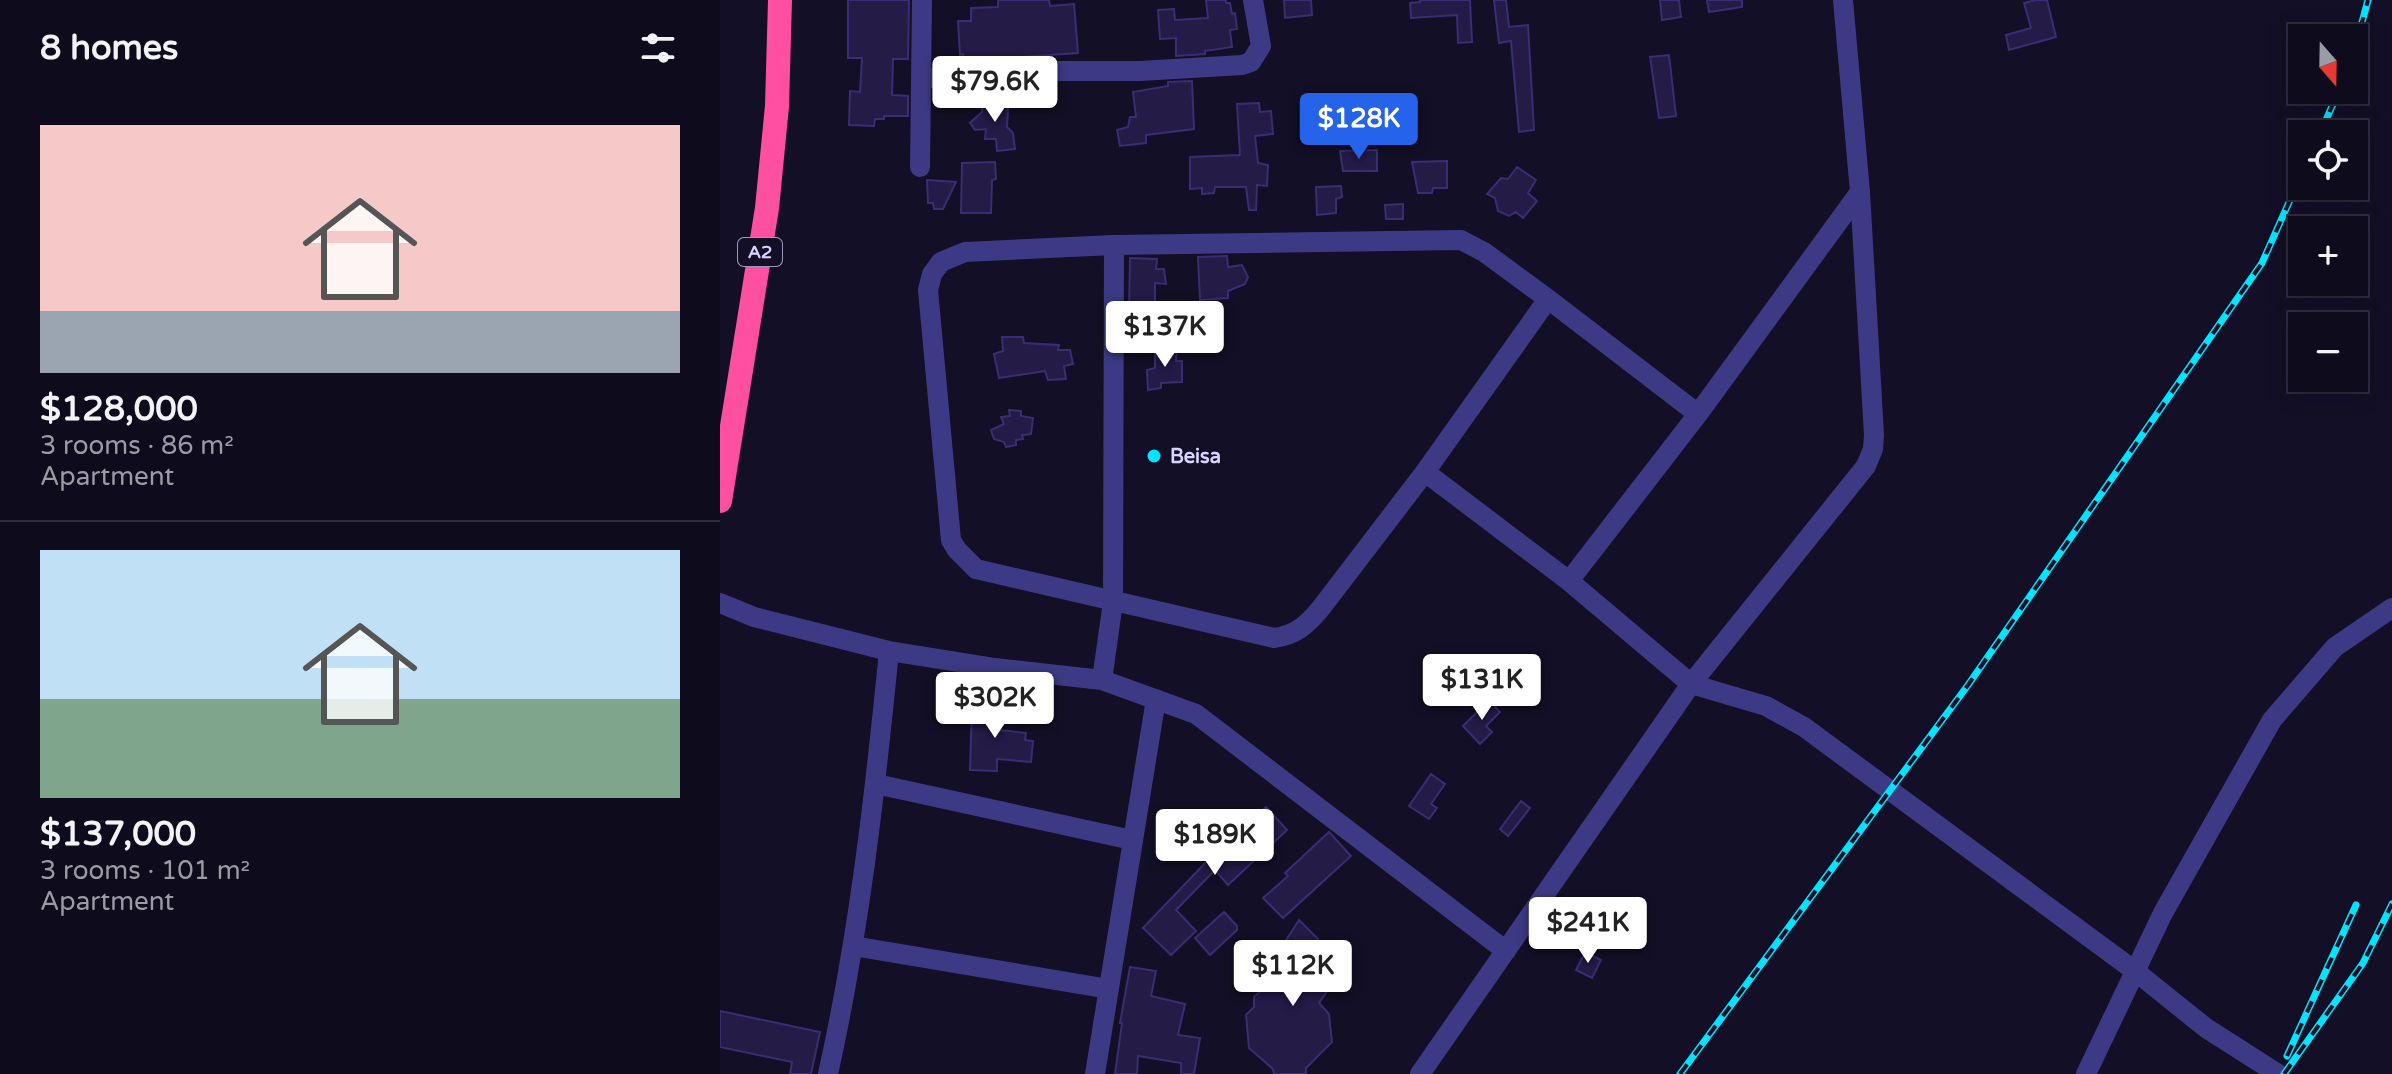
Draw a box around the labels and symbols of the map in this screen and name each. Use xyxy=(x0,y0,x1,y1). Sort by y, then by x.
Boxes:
north arrow xyxy=(2288,24,2368,104)
pin: $79.6K xyxy=(930,56,1060,124)
pin: $128K xyxy=(1303,93,1415,161)
road number: A2 xyxy=(738,238,782,266)
pin: $137K xyxy=(1109,301,1221,369)
place label: Beisa xyxy=(1170,445,1221,469)
marker: Beisa xyxy=(1145,447,1163,465)
pin: $131K xyxy=(1426,654,1538,722)
pin: $302K xyxy=(939,672,1051,740)
pin: $189K xyxy=(1159,809,1271,877)
pin: $241K xyxy=(1532,897,1644,965)
pin: $112K xyxy=(1237,940,1349,1008)

